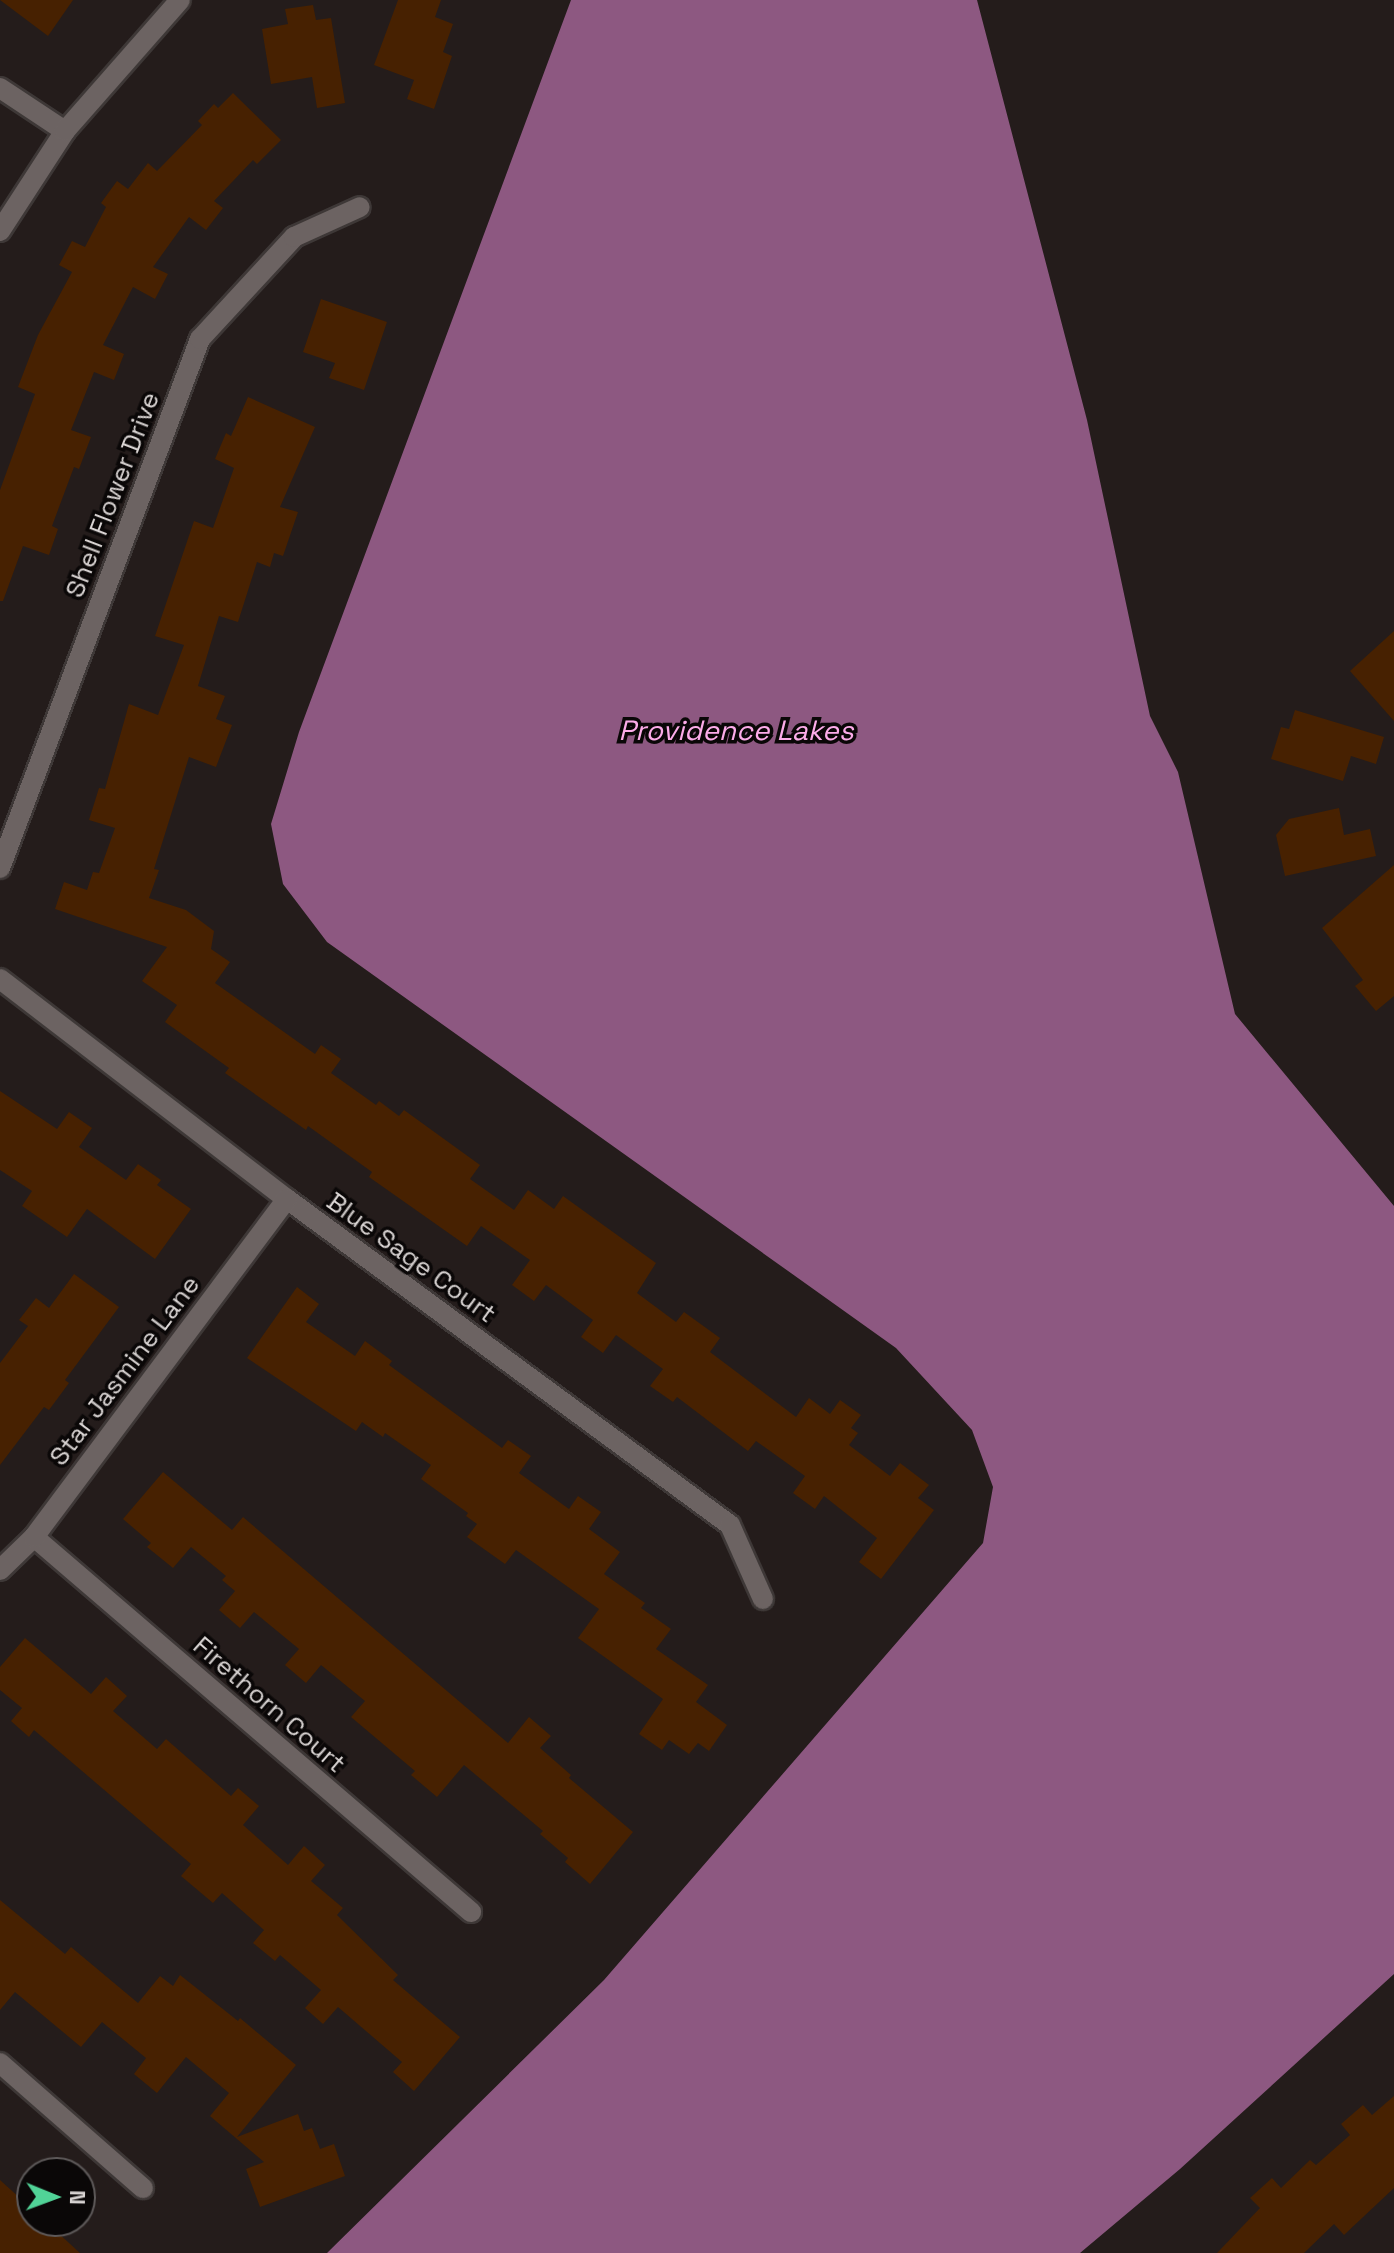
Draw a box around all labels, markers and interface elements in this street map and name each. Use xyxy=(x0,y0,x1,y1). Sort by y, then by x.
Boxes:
street label: Shell Flower Drive xyxy=(59,388,167,602)
water label: Providence Lakes xyxy=(619,713,853,747)
street label: Blue Sage Court xyxy=(320,1186,502,1330)
street label: Star Jasmine Lane xyxy=(43,1270,207,1472)
street label: Firethorn Court xyxy=(187,1630,351,1780)
north arrow xyxy=(16,2157,96,2237)
text: N xyxy=(64,2190,92,2205)

